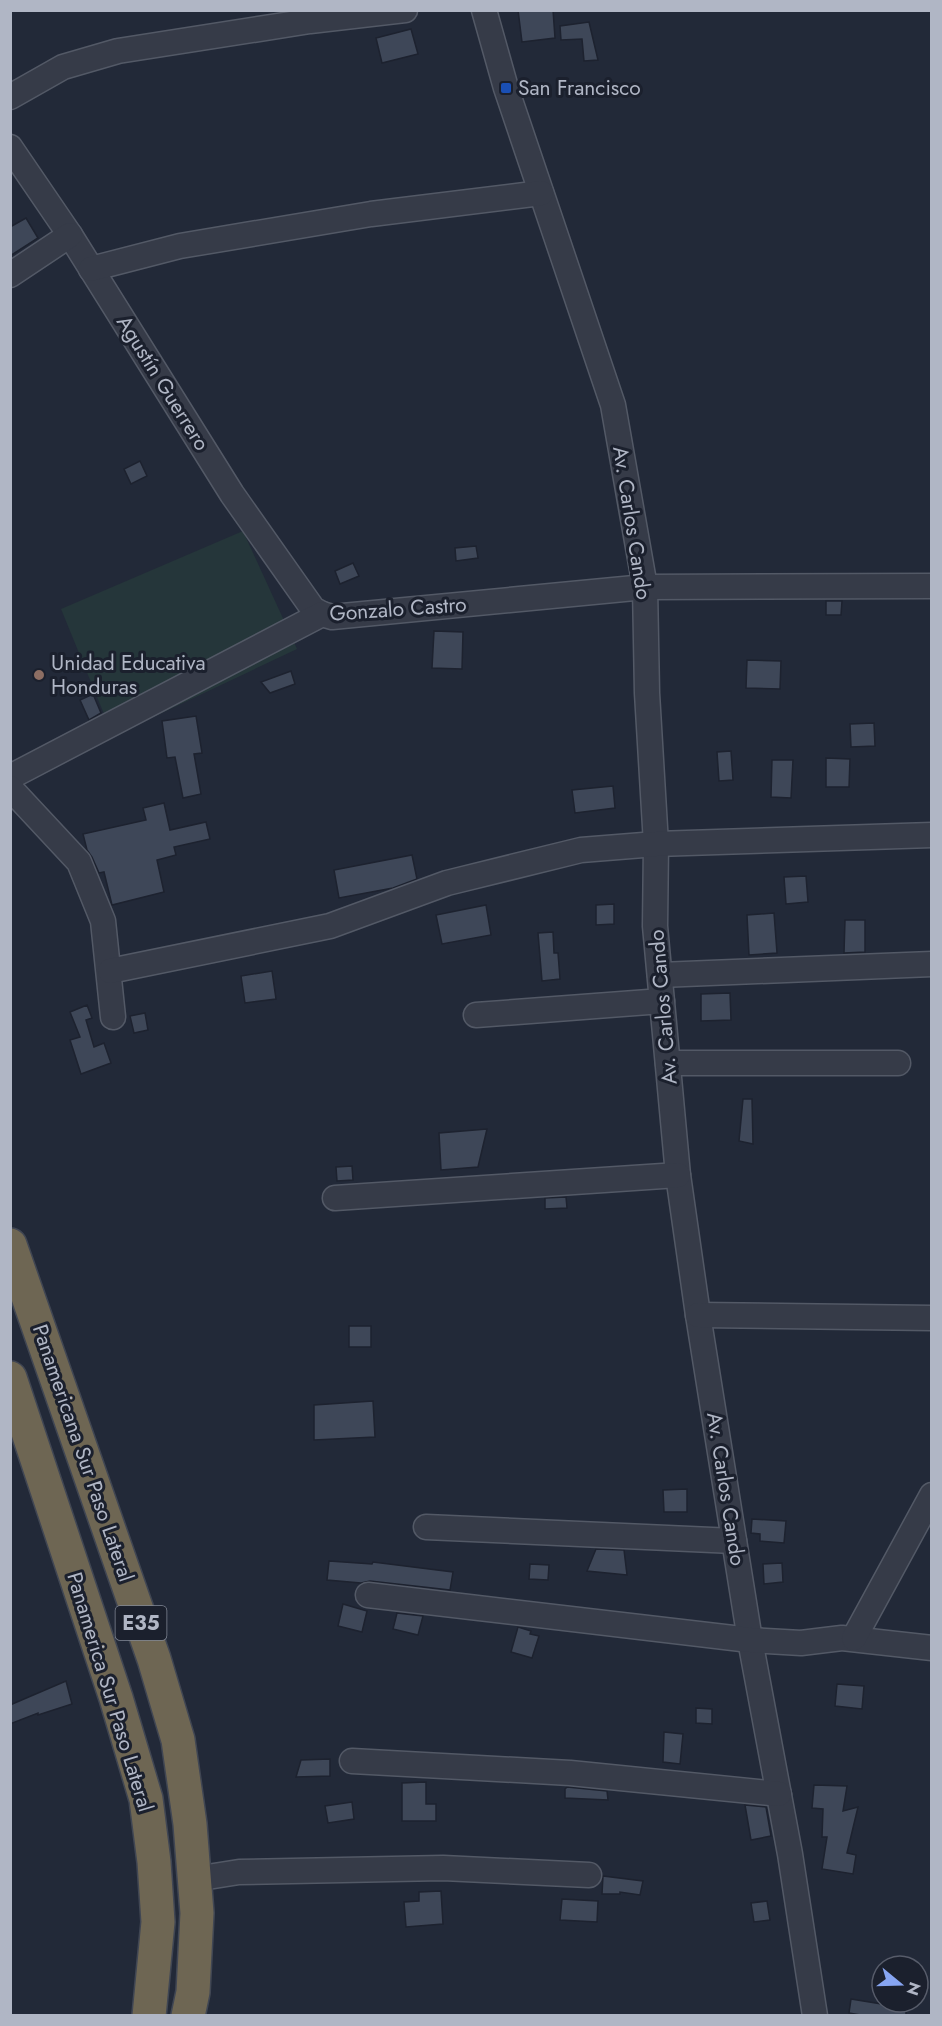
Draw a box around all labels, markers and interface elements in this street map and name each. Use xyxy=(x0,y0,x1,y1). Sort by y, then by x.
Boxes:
place label: San Francisco xyxy=(518,73,641,103)
marker: San Francisco xyxy=(499,81,513,95)
street label: Agustín Guerrero xyxy=(109,310,217,456)
street label: Av. Carlos Cando xyxy=(605,444,659,602)
street label: Gonzalo Castro xyxy=(328,589,468,629)
place label: Unidad Educativa Honduras xyxy=(51,648,206,702)
marker: Unidad Educativa Honduras xyxy=(32,668,46,682)
street label: Av. Carlos Cando xyxy=(641,928,685,1086)
street label: Panamericana Sur Paso Lateral xyxy=(25,1320,141,1586)
street label: Av. Carlos Cando xyxy=(699,1410,753,1568)
street label: Panamerica Sur Paso Lateral xyxy=(59,1568,161,1816)
road number: E35 xyxy=(116,1606,166,1640)
north arrow xyxy=(870,1954,930,2014)
text: N xyxy=(901,1979,927,1998)

